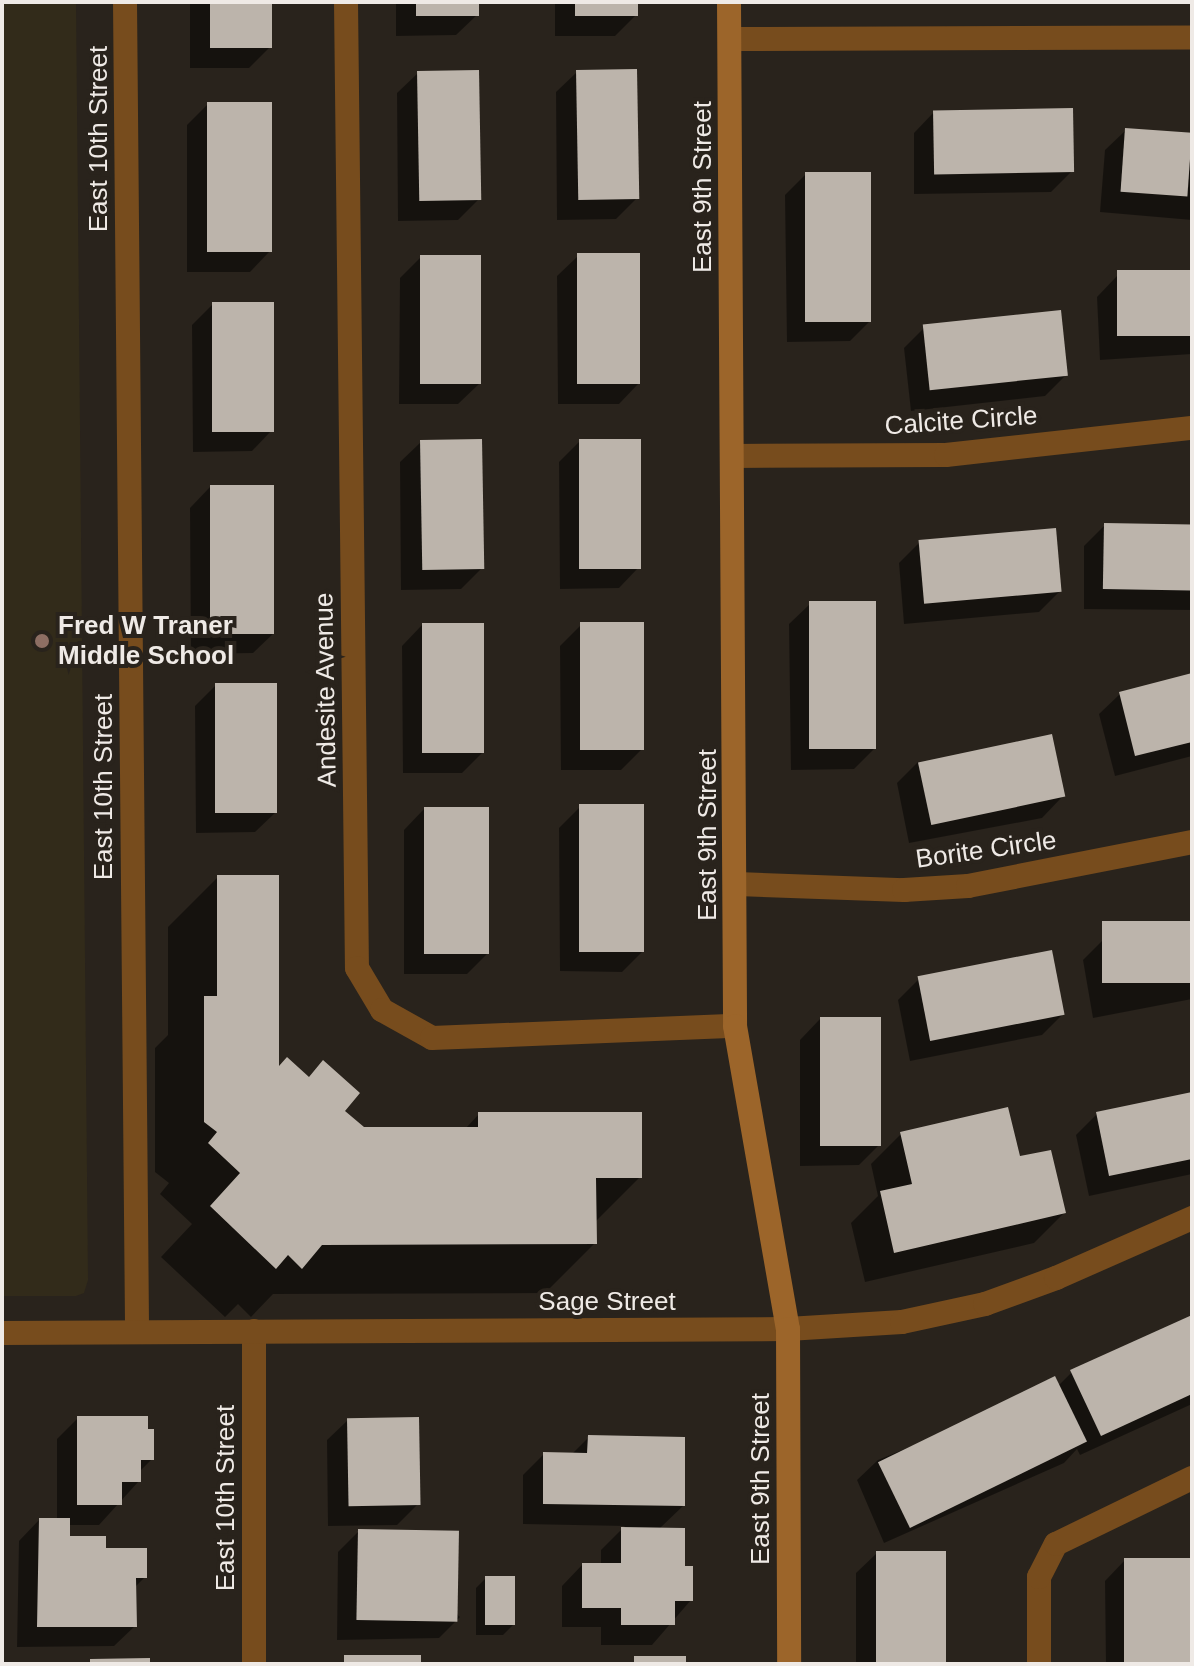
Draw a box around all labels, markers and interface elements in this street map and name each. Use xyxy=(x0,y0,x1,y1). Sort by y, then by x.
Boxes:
street label: East 10th Street xyxy=(83,46,115,232)
street label: East 9th Street xyxy=(687,101,719,273)
street label: Calcite Circle xyxy=(884,400,1038,442)
street label: Andesite Avenue xyxy=(309,592,343,788)
place label: Fred W Traner Middle School xyxy=(58,610,234,672)
marker: Fred W Traner Middle School xyxy=(33,632,51,650)
street label: East 10th Street xyxy=(88,694,120,880)
street label: East 9th Street xyxy=(692,749,724,921)
street label: Borite Circle xyxy=(914,825,1058,875)
street label: Sage Street xyxy=(538,1286,676,1318)
street label: East 9th Street xyxy=(745,1393,777,1565)
street label: East 10th Street xyxy=(210,1405,242,1591)

